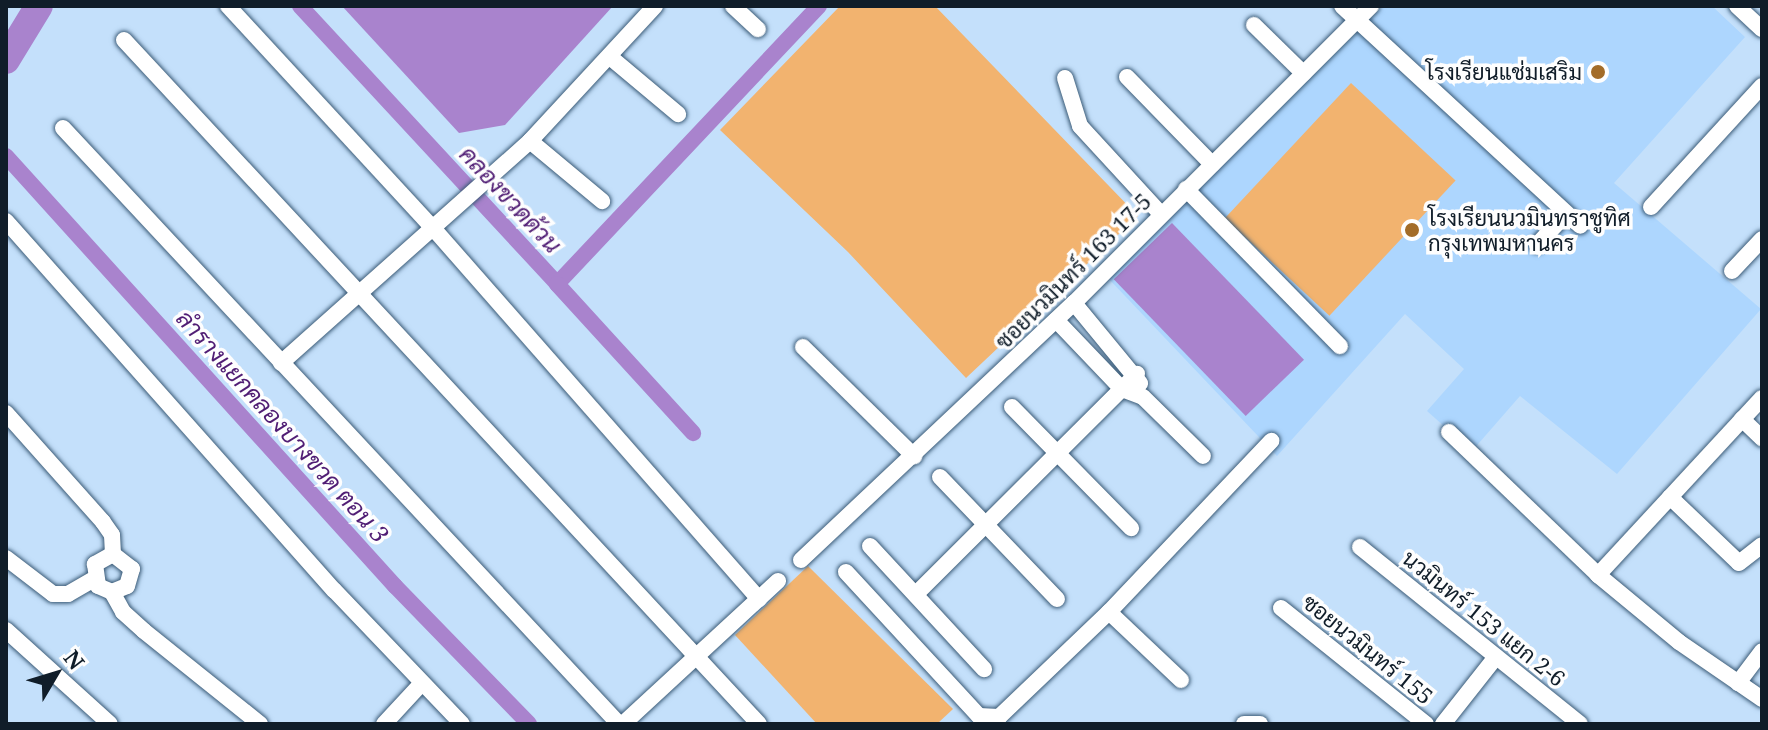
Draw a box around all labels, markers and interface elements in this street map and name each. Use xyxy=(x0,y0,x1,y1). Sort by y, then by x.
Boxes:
place label: โรงเรียนแช่มเสริม xyxy=(1426,59,1582,85)
marker: โรงเรียนแช่มเสริม xyxy=(1589,63,1607,81)
water label: คลองขวดด้วน xyxy=(454,139,568,259)
street label: ซอยนวมินทร์ 163 17-5 xyxy=(990,188,1156,354)
place label: โรงเรียนนวมินทราชูทิศ กรุงเทพมหานคร xyxy=(1428,204,1631,256)
marker: โรงเรียนนวมินทราชูทิศ กรุงเทพมหานคร xyxy=(1403,221,1421,239)
water label: ลำรางแยกคลองบางขวด ตอน 3 xyxy=(171,304,395,548)
street label: นวมินทร์ 153 แยก 2-6 xyxy=(1397,544,1571,692)
street label: ซอยนวมินทร์ 155 xyxy=(1298,589,1438,709)
north arrow xyxy=(16,634,96,714)
text: N xyxy=(58,643,92,675)

